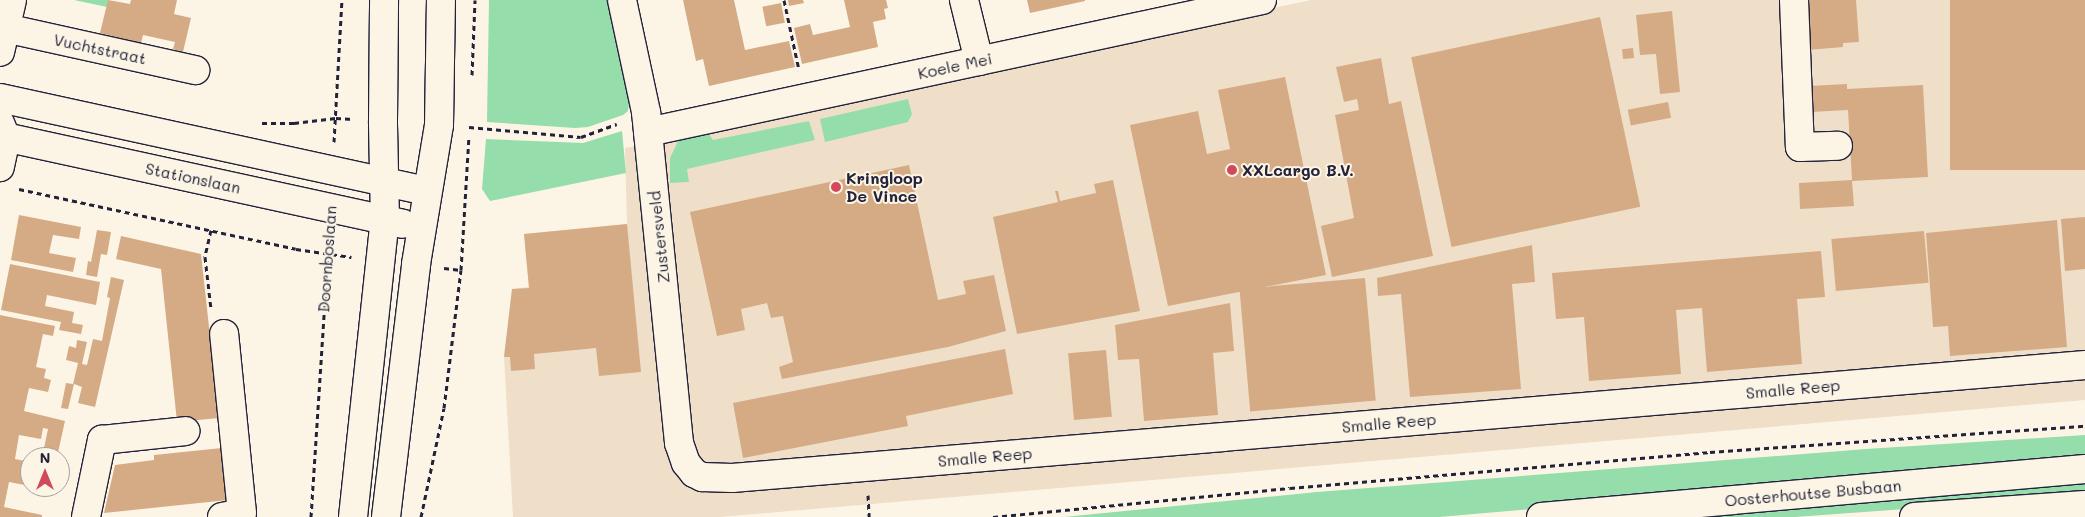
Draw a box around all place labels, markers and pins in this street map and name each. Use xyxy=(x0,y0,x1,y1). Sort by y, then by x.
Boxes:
place label: XXLcargo B.V. xyxy=(1242,160,1354,180)
marker: XXLcargo B.V. xyxy=(1226,164,1238,176)
place label: Kringloop De Vince xyxy=(846,168,923,206)
marker: Kringloop De Vince xyxy=(830,181,842,193)

